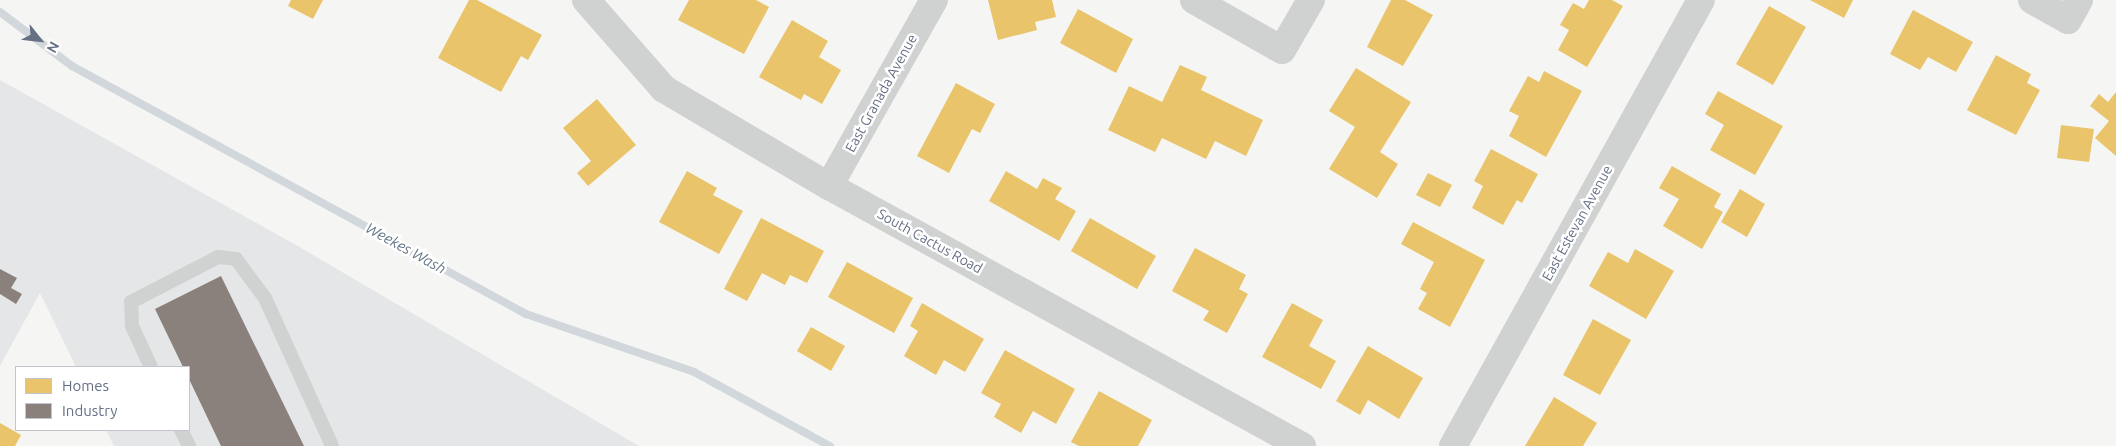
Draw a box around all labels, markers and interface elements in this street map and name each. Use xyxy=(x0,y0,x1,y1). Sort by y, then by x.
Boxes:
north arrow xyxy=(15,15,65,65)
street label: East Granada Avenue xyxy=(842,31,920,155)
text: N xyxy=(44,39,63,56)
street label: East Estevan Avenue xyxy=(1538,162,1616,284)
street label: South Cactus Road xyxy=(875,205,985,277)
water label: Weekes Wash xyxy=(363,219,449,277)
legend xyxy=(15,366,190,431)
text: Homes xyxy=(62,377,109,394)
text: Industry xyxy=(62,402,117,419)

